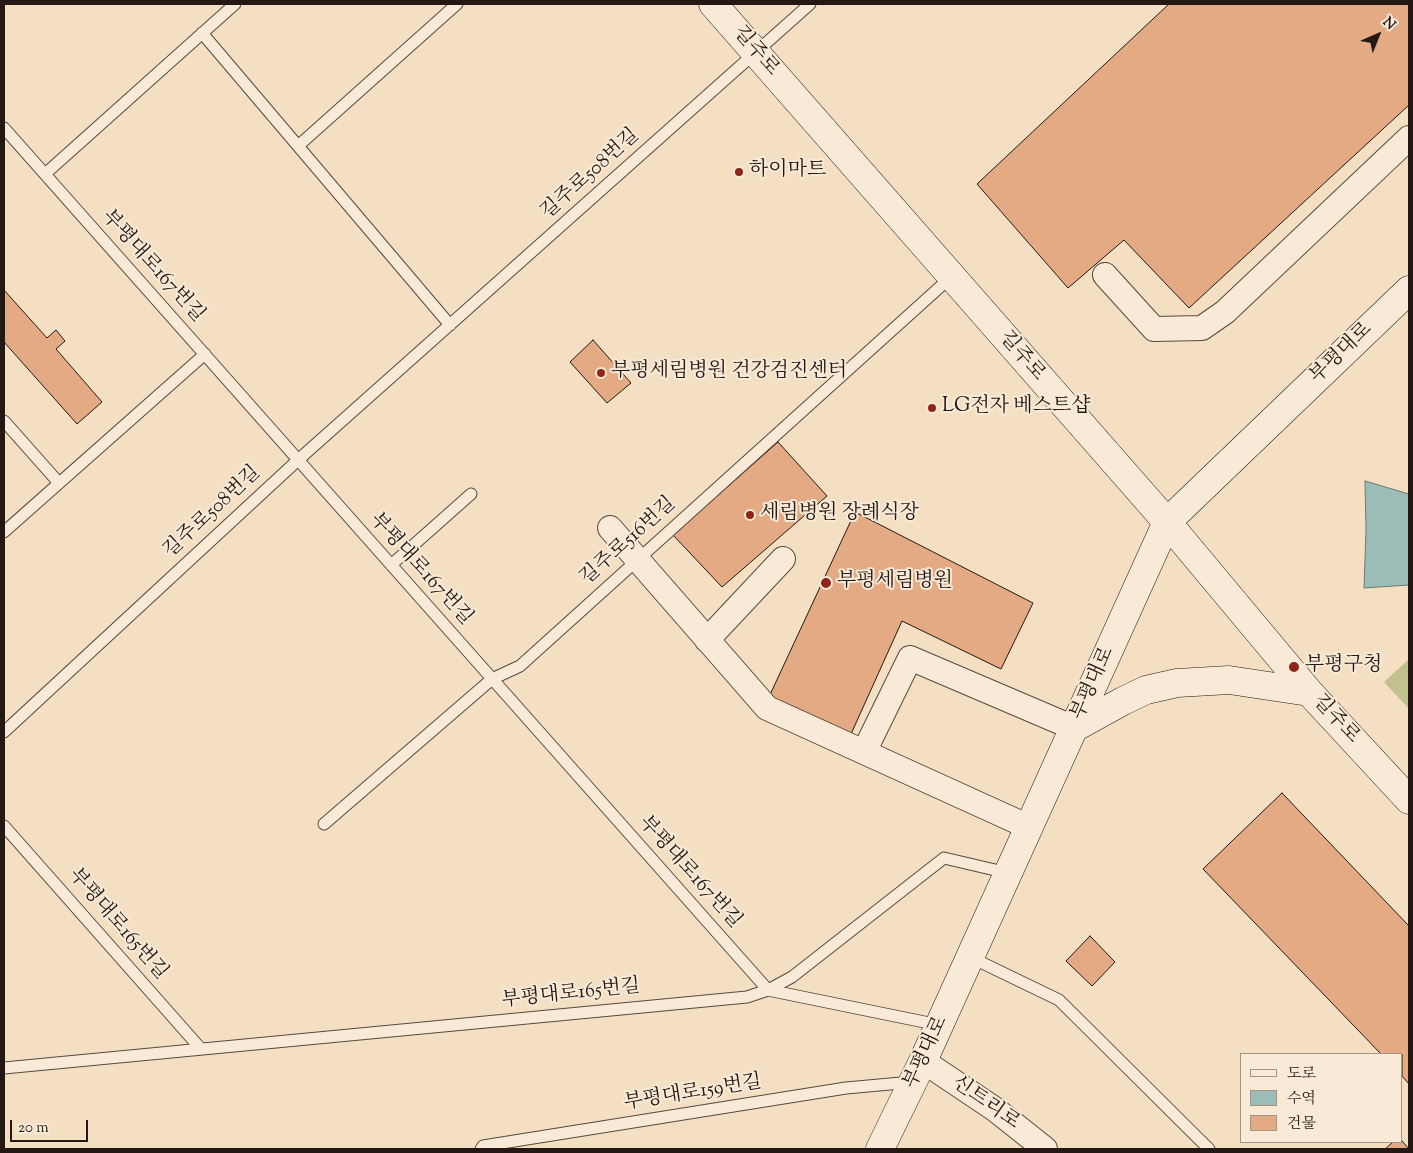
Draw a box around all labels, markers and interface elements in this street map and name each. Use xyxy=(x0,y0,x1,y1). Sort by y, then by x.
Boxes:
north arrow xyxy=(1353,10,1403,60)
text: N xyxy=(1377,13,1399,35)
street label: 길주로 xyxy=(727,22,783,82)
street label: 길주로508번길 xyxy=(537,125,645,225)
place label: 하이마트 xyxy=(749,160,826,184)
marker: 하이마트 xyxy=(733,166,745,178)
street label: 부평대로167번길 xyxy=(95,206,209,328)
street label: 부평대로 xyxy=(1306,319,1378,389)
street label: 길주로 xyxy=(993,327,1049,387)
place label: 부평세림병원 건강검진센터 xyxy=(611,361,847,385)
marker: 부평세림병원 건강검진센터 xyxy=(595,367,607,379)
place label: LG전자 베스트샵 xyxy=(942,396,1091,420)
marker: LG전자 베스트샵 xyxy=(926,402,938,414)
street label: 길주로508번길 xyxy=(159,462,267,564)
street label: 길주로516번길 xyxy=(576,493,682,591)
place label: 세림병원 장례식장 xyxy=(760,503,919,527)
street label: 부평대로167번길 xyxy=(363,509,477,631)
marker: 세림병원 장례식장 xyxy=(744,509,756,521)
place label: 부평세림병원 xyxy=(837,571,953,595)
marker: 부평세림병원 xyxy=(819,576,833,590)
street label: 부평대로 xyxy=(1067,644,1121,724)
place label: 부평구청 xyxy=(1305,655,1382,679)
marker: 부평구청 xyxy=(1287,660,1301,674)
street label: 길주로 xyxy=(1306,691,1364,749)
street label: 부평대로167번길 xyxy=(632,812,746,934)
street label: 부평대로165번길 xyxy=(62,864,172,986)
street label: 부평대로165번길 xyxy=(500,976,642,1014)
street label: 부평대로 xyxy=(900,1013,954,1093)
legend xyxy=(1240,1053,1403,1143)
text: 도로 xyxy=(1287,1064,1316,1085)
street label: 부평대로159번길 xyxy=(622,1071,764,1117)
street label: 신트리로 xyxy=(946,1072,1024,1136)
text: 수역 xyxy=(1287,1089,1316,1110)
scale bar xyxy=(12,1110,90,1142)
text: 건물 xyxy=(1287,1114,1316,1135)
text: 20 m xyxy=(18,1118,49,1139)

